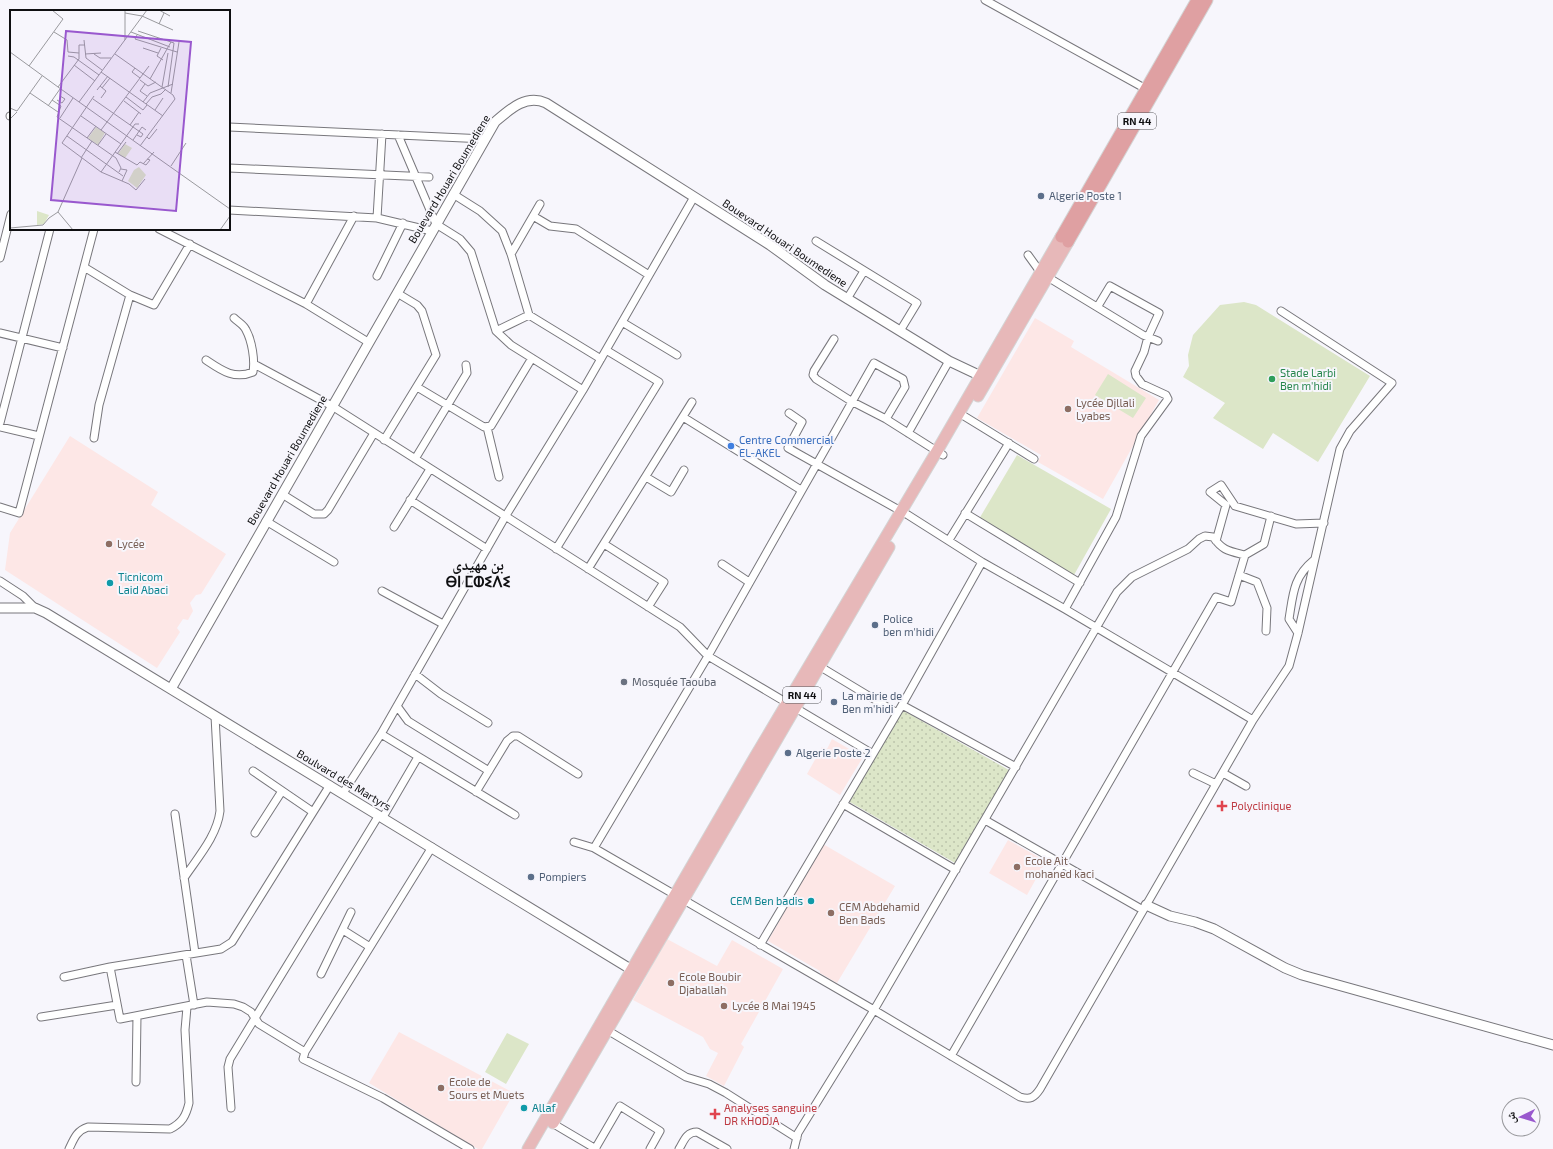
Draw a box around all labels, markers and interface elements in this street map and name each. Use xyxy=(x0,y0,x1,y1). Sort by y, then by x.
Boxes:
inset map xyxy=(10,10,230,230)
street label: Bouevard Houari Boumediene xyxy=(405,112,492,245)
road number: RN 44 xyxy=(1118,113,1156,129)
place label: Algerie Poste 1 xyxy=(1049,189,1122,202)
marker: Algerie Poste 1 xyxy=(1036,191,1046,201)
street label: Bouevard Houari Boumediene xyxy=(720,196,850,289)
place label: Stade Larbi Ben m'hidi xyxy=(1280,366,1336,392)
marker: Stade Larbi Ben m'hidi xyxy=(1267,374,1277,384)
street label: Bouevard Houari Boumediene xyxy=(244,392,329,527)
place label: Lycée Djllali Lyabes xyxy=(1076,396,1135,422)
marker: Lycée Djllali Lyabes xyxy=(1063,404,1073,414)
place label: Centre Commercial EL-AKEL xyxy=(739,433,834,459)
marker: Centre Commercial EL-AKEL xyxy=(726,441,736,451)
place label: Lycée xyxy=(117,537,145,550)
marker: Lycée xyxy=(104,539,114,549)
district label: بن مهيدي ⴱⵏ ⵎⵀⵉⴷⵉ xyxy=(445,555,511,590)
place label: Ticnicom Laid Abaci xyxy=(118,570,168,596)
marker: Ticnicom Laid Abaci xyxy=(105,578,115,588)
place label: Police ben m'hidi xyxy=(883,612,934,638)
marker: Police ben m'hidi xyxy=(870,620,880,630)
place label: Mosquée Taouba xyxy=(632,675,716,688)
marker: Mosquée Taouba xyxy=(619,677,629,687)
road number: RN 44 xyxy=(783,687,821,703)
place label: La mairie de Ben m'hidi xyxy=(842,689,902,715)
marker: La mairie de Ben m'hidi xyxy=(829,697,839,707)
street label: Boulvard des Martyrs xyxy=(295,746,394,813)
place label: Algerie Poste 2 xyxy=(796,746,871,759)
marker: Algerie Poste 2 xyxy=(783,748,793,758)
place label: Polyclinique xyxy=(1231,799,1291,812)
marker: Polyclinique xyxy=(1216,800,1228,812)
place label: Ecole Ait mohaned kaci xyxy=(1025,854,1094,880)
marker: Ecole Ait mohaned kaci xyxy=(1012,862,1022,872)
place label: Pompiers xyxy=(539,870,587,883)
marker: Pompiers xyxy=(526,872,536,882)
place label: CEM Ben badis xyxy=(730,894,803,907)
marker: CEM Ben badis xyxy=(806,896,816,906)
place label: CEM Abdehamid Ben Bads xyxy=(839,900,920,926)
marker: CEM Abdehamid Ben Bads xyxy=(826,908,836,918)
place label: Ecole Boubir Djaballah xyxy=(679,970,742,997)
marker: Ecole Boubir Djaballah xyxy=(666,978,676,988)
place label: Lycée 8 Mai 1945 xyxy=(732,999,816,1012)
marker: Lycée 8 Mai 1945 xyxy=(719,1001,729,1011)
place label: Ecole de Sours et Muets xyxy=(449,1075,525,1101)
marker: Ecole de Sours et Muets xyxy=(436,1083,446,1093)
north arrow xyxy=(1501,1097,1541,1137)
place label: Allaf xyxy=(532,1101,556,1114)
place label: Analyses sanguine DR KHODJA xyxy=(724,1101,817,1127)
marker: Allaf xyxy=(519,1103,529,1113)
marker: Analyses sanguine DR KHODJA xyxy=(709,1108,721,1120)
text: ش xyxy=(1504,1111,1520,1124)

